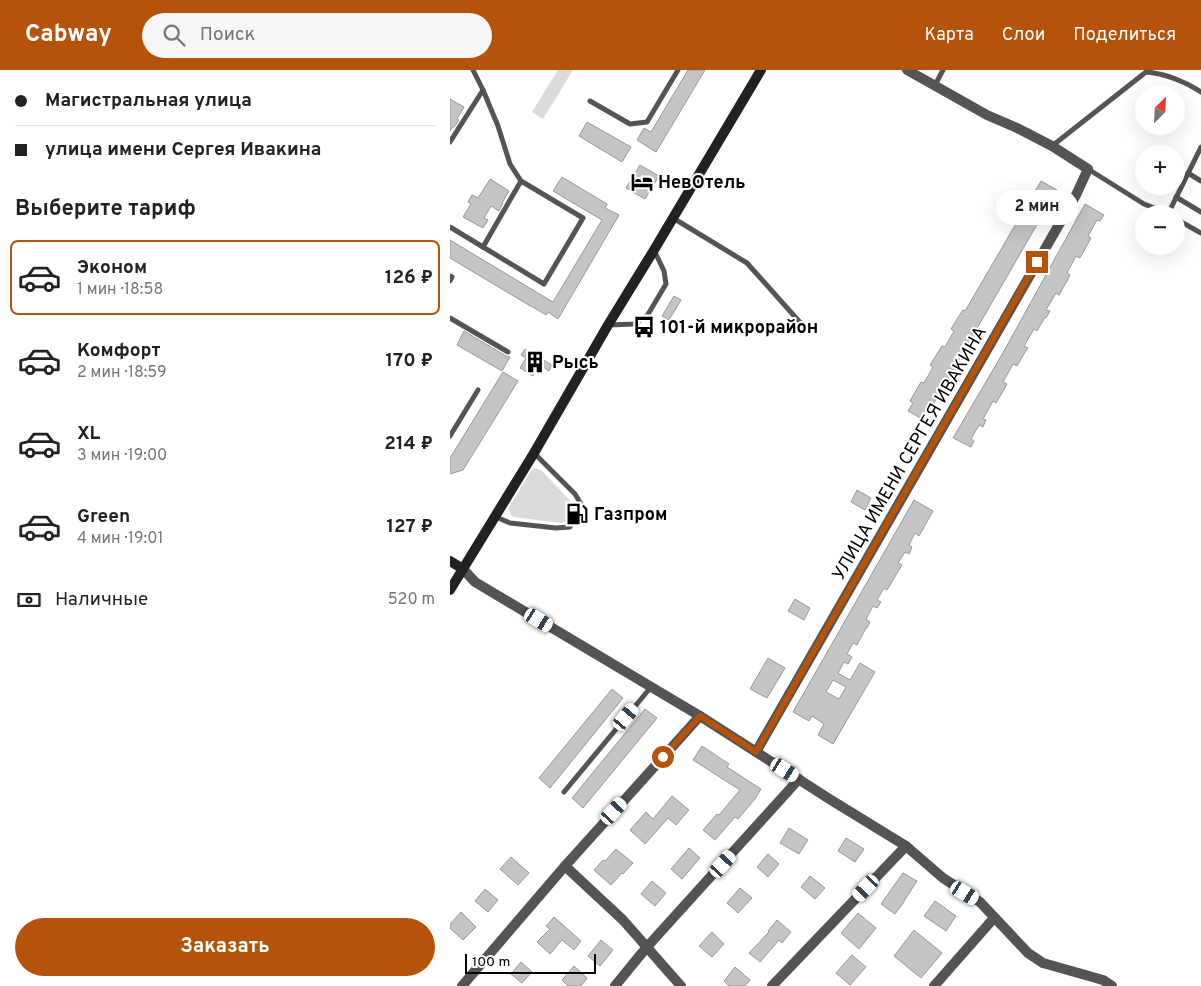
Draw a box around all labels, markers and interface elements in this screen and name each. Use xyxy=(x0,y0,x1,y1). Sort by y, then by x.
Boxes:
search box xyxy=(142,13,492,58)
text: Cabway xyxy=(25,20,112,50)
icon: search xyxy=(160,21,188,49)
text: Поиск xyxy=(200,23,255,47)
text: Карта xyxy=(924,24,974,47)
text: Слои xyxy=(1002,24,1045,47)
text: Поделиться xyxy=(1073,24,1176,47)
north arrow xyxy=(1135,85,1185,135)
map controls xyxy=(1135,85,1185,255)
text: Магистральная улица xyxy=(45,89,252,113)
text: улица имени Сергея Ивакина xyxy=(45,138,321,162)
button: + xyxy=(1135,145,1185,195)
hotel icon: НевОтель xyxy=(629,169,655,195)
place label: НевОтель xyxy=(658,172,745,195)
callout: 2 мин xyxy=(996,190,1078,224)
text: Выберите тариф xyxy=(15,196,196,223)
text: 2 мин xyxy=(1015,197,1059,217)
button: − xyxy=(1135,205,1185,255)
route end xyxy=(1026,251,1048,273)
icon: car xyxy=(17,255,62,300)
text: Эконом xyxy=(77,256,147,280)
text: 126 ₽ xyxy=(385,266,433,290)
text: 1 мин · 18:58 xyxy=(77,280,163,300)
bus stop icon: 101-й микрорайон xyxy=(631,314,657,340)
place label: 101-й микрорайон xyxy=(660,317,818,340)
street label: УЛИЦА ИМЕНИ СЕРГЕЯ ИВАКИНА xyxy=(828,323,993,585)
icon: car xyxy=(17,338,62,383)
text: Комфорт xyxy=(77,339,160,363)
text: 170 ₽ xyxy=(385,349,433,373)
building icon: Рысь xyxy=(522,349,548,375)
place label: Рысь xyxy=(552,352,599,375)
text: 2 мин · 18:59 xyxy=(77,363,167,383)
icon: car xyxy=(17,421,62,466)
text: XL xyxy=(77,422,100,446)
text: 214 ₽ xyxy=(384,432,433,456)
text: 3 мин · 19:00 xyxy=(77,446,167,466)
fuel station icon: Газпром xyxy=(564,501,590,527)
icon: car xyxy=(17,504,62,549)
place label: Газпром xyxy=(594,504,667,527)
text: Green xyxy=(77,505,130,529)
text: 127 ₽ xyxy=(387,515,433,539)
text: 4 мин · 19:01 xyxy=(77,529,163,549)
icon: cash xyxy=(15,586,43,614)
text: Наличные xyxy=(55,588,148,612)
text: 520 m xyxy=(388,590,435,610)
car xyxy=(522,606,555,634)
car xyxy=(610,701,641,733)
route start xyxy=(652,746,674,768)
car xyxy=(768,756,801,784)
car xyxy=(598,795,629,827)
car xyxy=(707,848,738,880)
car xyxy=(850,872,881,904)
car xyxy=(948,879,981,907)
button: Заказать xyxy=(15,918,435,976)
scale bar xyxy=(465,951,596,974)
text: 100 m xyxy=(472,954,510,971)

